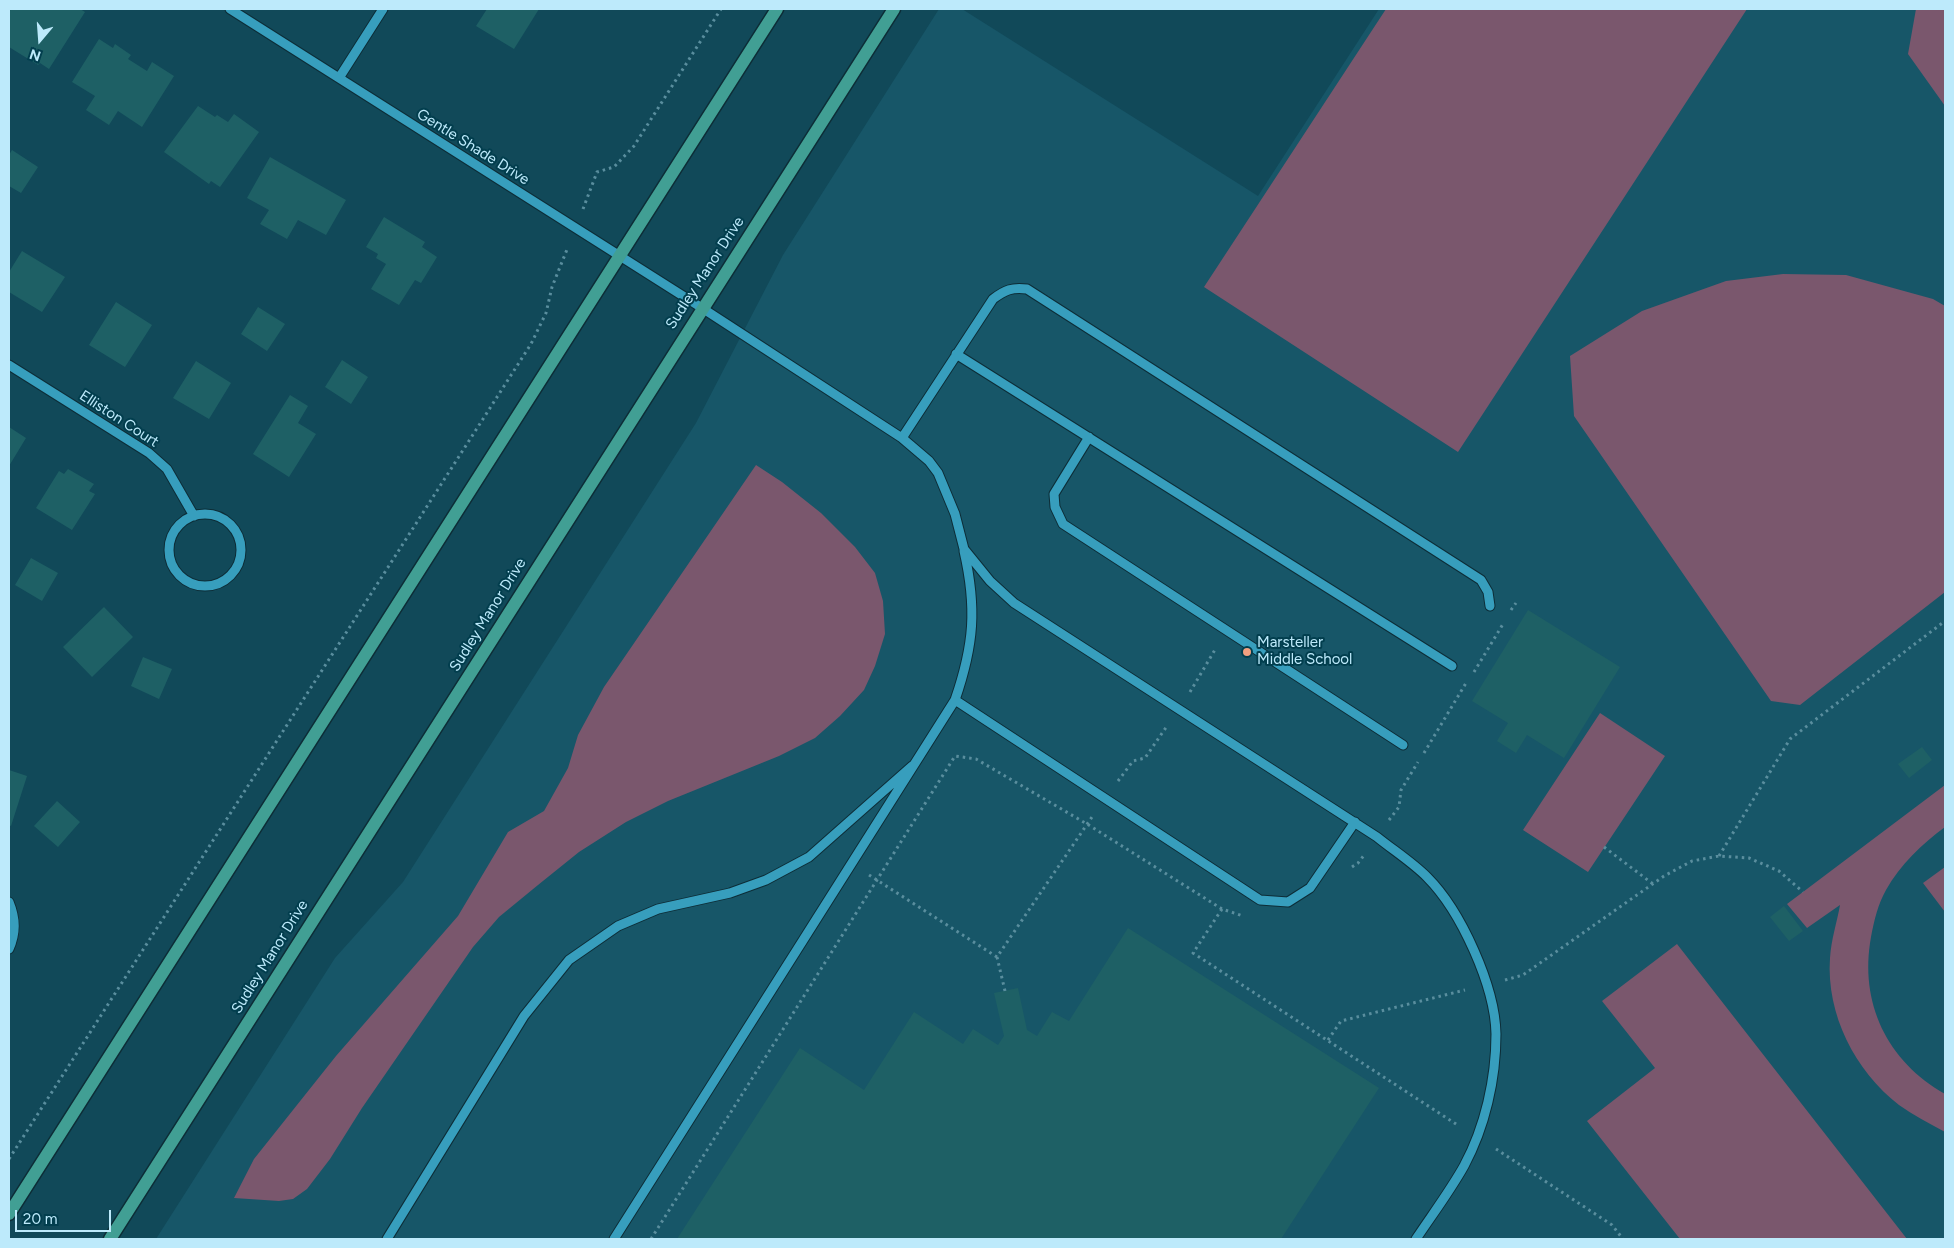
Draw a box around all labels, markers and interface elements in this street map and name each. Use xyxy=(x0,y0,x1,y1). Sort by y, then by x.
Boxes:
north arrow xyxy=(15,15,65,65)
text: N xyxy=(27,45,43,65)
street label: Gentle Shade Drive xyxy=(413,105,533,189)
street label: Sudley Manor Drive xyxy=(662,214,748,332)
street label: Elliston Court xyxy=(76,387,162,451)
street label: Sudley Manor Drive xyxy=(446,555,530,675)
place label: Marsteller Middle School xyxy=(1257,634,1352,669)
marker: Marsteller Middle School xyxy=(1241,646,1253,658)
street label: Sudley Manor Drive xyxy=(228,897,312,1017)
scale bar xyxy=(18,1200,114,1232)
text: 20 m xyxy=(23,1210,57,1228)

